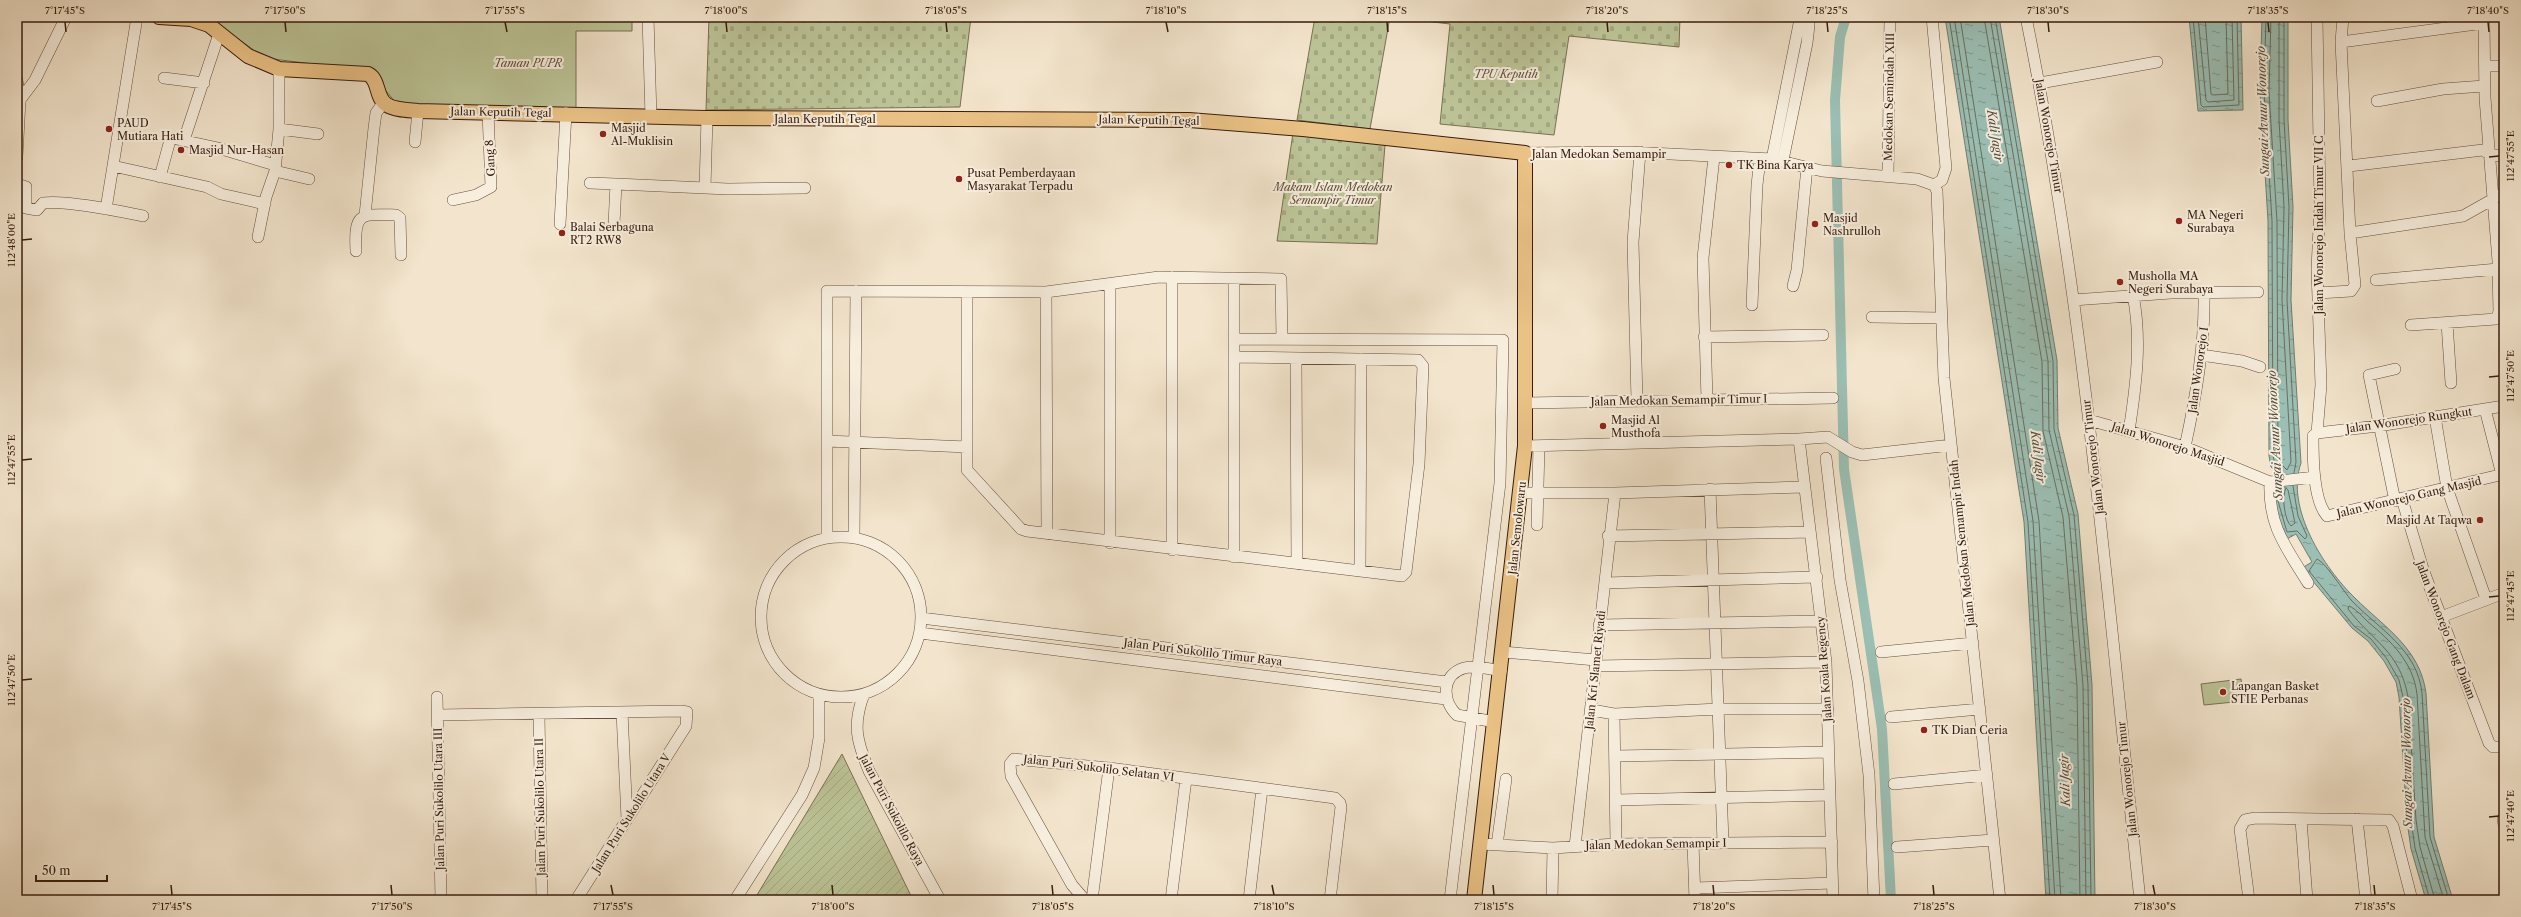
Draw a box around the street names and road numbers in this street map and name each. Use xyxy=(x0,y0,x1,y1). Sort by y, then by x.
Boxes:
street label: Medokan Semindah XIII xyxy=(1881,33,1897,161)
street label: Jalan Wonorejo Timur xyxy=(2032,76,2066,195)
street label: Jalan Keputih Tegal xyxy=(448,104,553,120)
street label: Jalan Keputih Tegal xyxy=(772,112,876,126)
street label: Jalan Keputih Tegal xyxy=(1096,112,1201,128)
street label: Jalan Wonorejo Indah Timur VII C xyxy=(2312,135,2326,317)
street label: Gang 8 xyxy=(482,139,498,177)
street label: Jalan Medokan Semampir xyxy=(1530,147,1667,161)
street label: Jalan Wonorejo I xyxy=(2185,326,2211,416)
street label: Jalan Medokan Semampir Timur I xyxy=(1588,391,1768,409)
street label: Jalan Wonorejo Timur xyxy=(2079,398,2107,517)
street label: Jalan Wonorejo Rungkut xyxy=(2343,404,2473,436)
street label: Jalan Wonorejo Masjid xyxy=(2108,419,2226,469)
street label: Jalan Medokan Semampir Indah xyxy=(1946,459,1978,629)
street label: Jalan Wonorejo Gang Masjid xyxy=(2333,473,2483,521)
street label: Jalan Semolowaru xyxy=(1505,480,1529,577)
street label: Jalan Wonorejo Gang Dalam xyxy=(2412,557,2479,702)
street label: Jalan Kri Slamet Riyadi xyxy=(1582,609,1608,732)
street label: Jalan Koala Regency xyxy=(1813,615,1835,724)
street label: Jalan Puri Sukolilo Timur Raya xyxy=(1121,635,1283,669)
street label: Jalan Wonorejo Timur xyxy=(2114,720,2140,839)
street label: Jalan Puri Sukolilo Utara III xyxy=(431,728,447,872)
street label: Jalan Puri Sukolilo Utara II xyxy=(532,738,548,878)
street label: Jalan Puri Sukolilo Utara V xyxy=(588,750,674,877)
street label: Jalan Puri Sukolilo Raya xyxy=(856,750,927,868)
street label: Jalan Puri Sukolilo Selatan VI xyxy=(1021,752,1175,784)
street label: Jalan Medokan Semampir I xyxy=(1583,836,1727,852)

